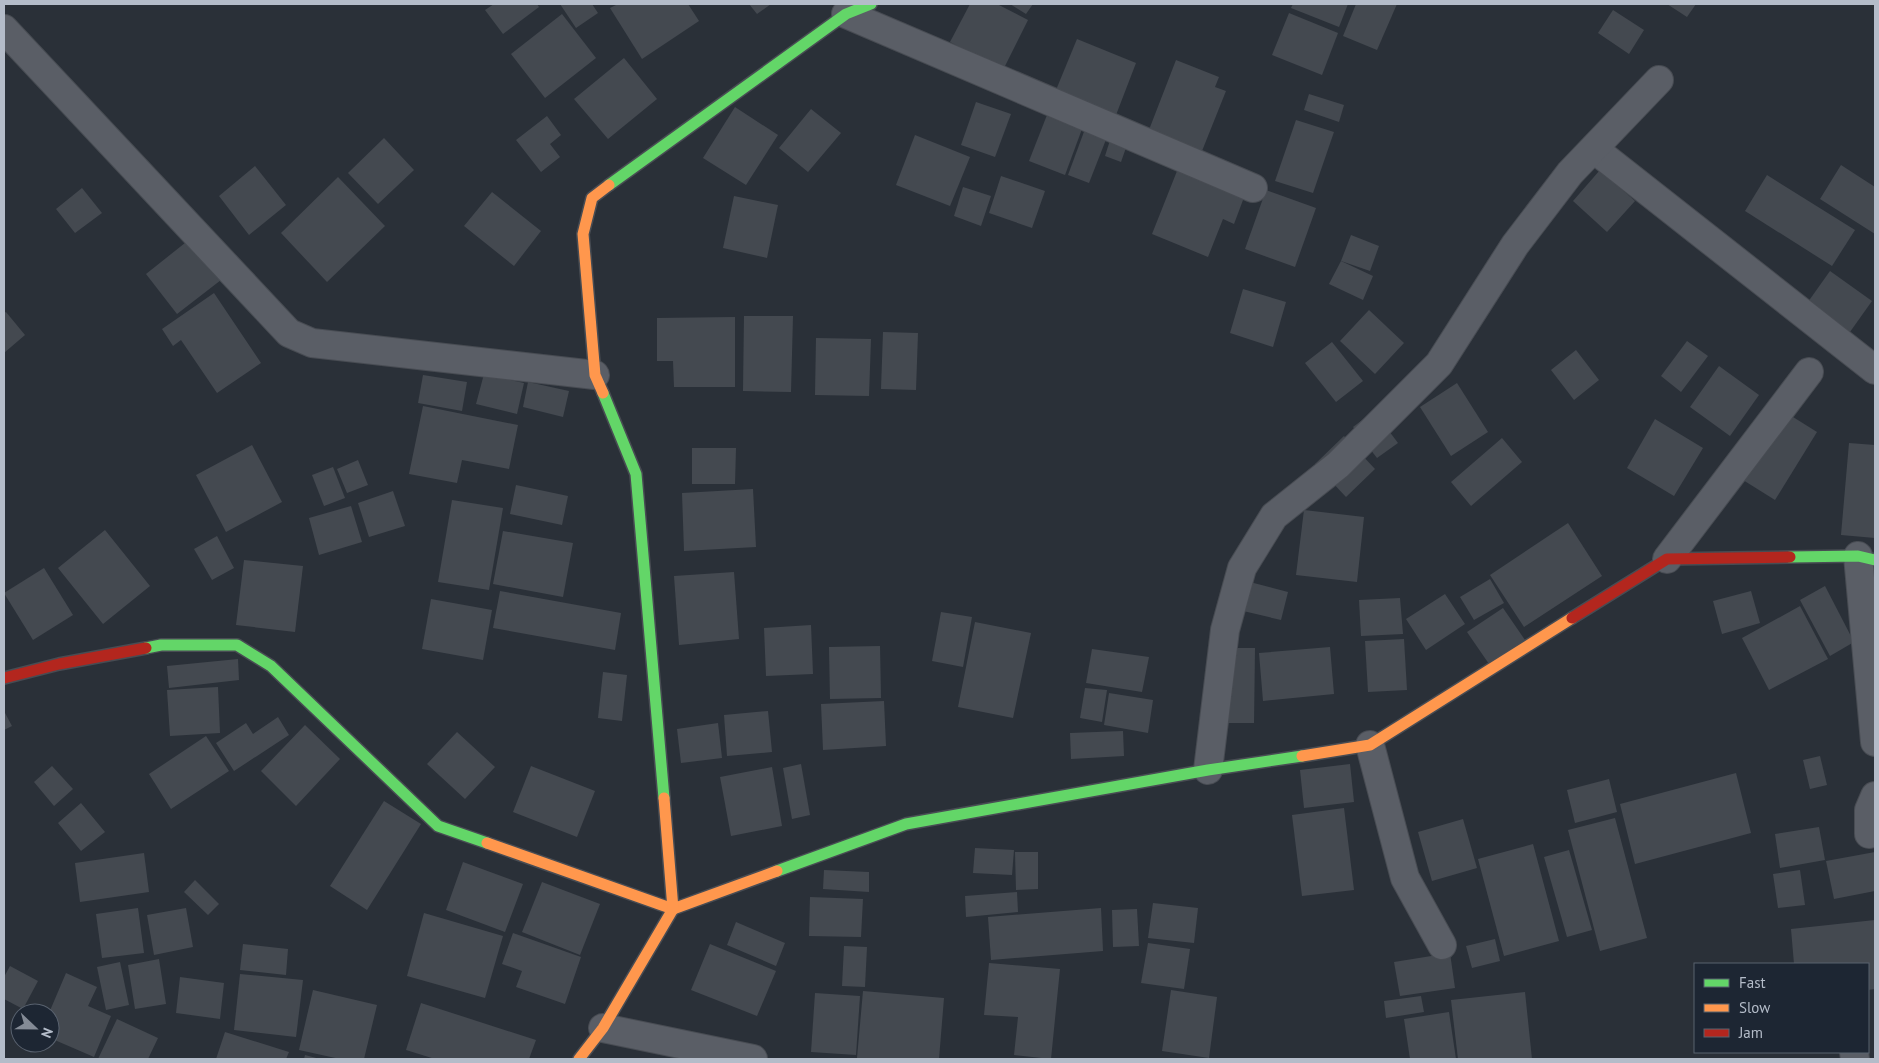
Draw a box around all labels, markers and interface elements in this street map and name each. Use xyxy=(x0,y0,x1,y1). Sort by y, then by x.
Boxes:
legend xyxy=(1694,963,1869,1053)
text: Fast xyxy=(1739,973,1766,992)
text: Slow xyxy=(1739,998,1770,1017)
north arrow xyxy=(10,1003,60,1053)
text: Jam xyxy=(1738,1023,1763,1042)
text: N xyxy=(37,1025,57,1041)

